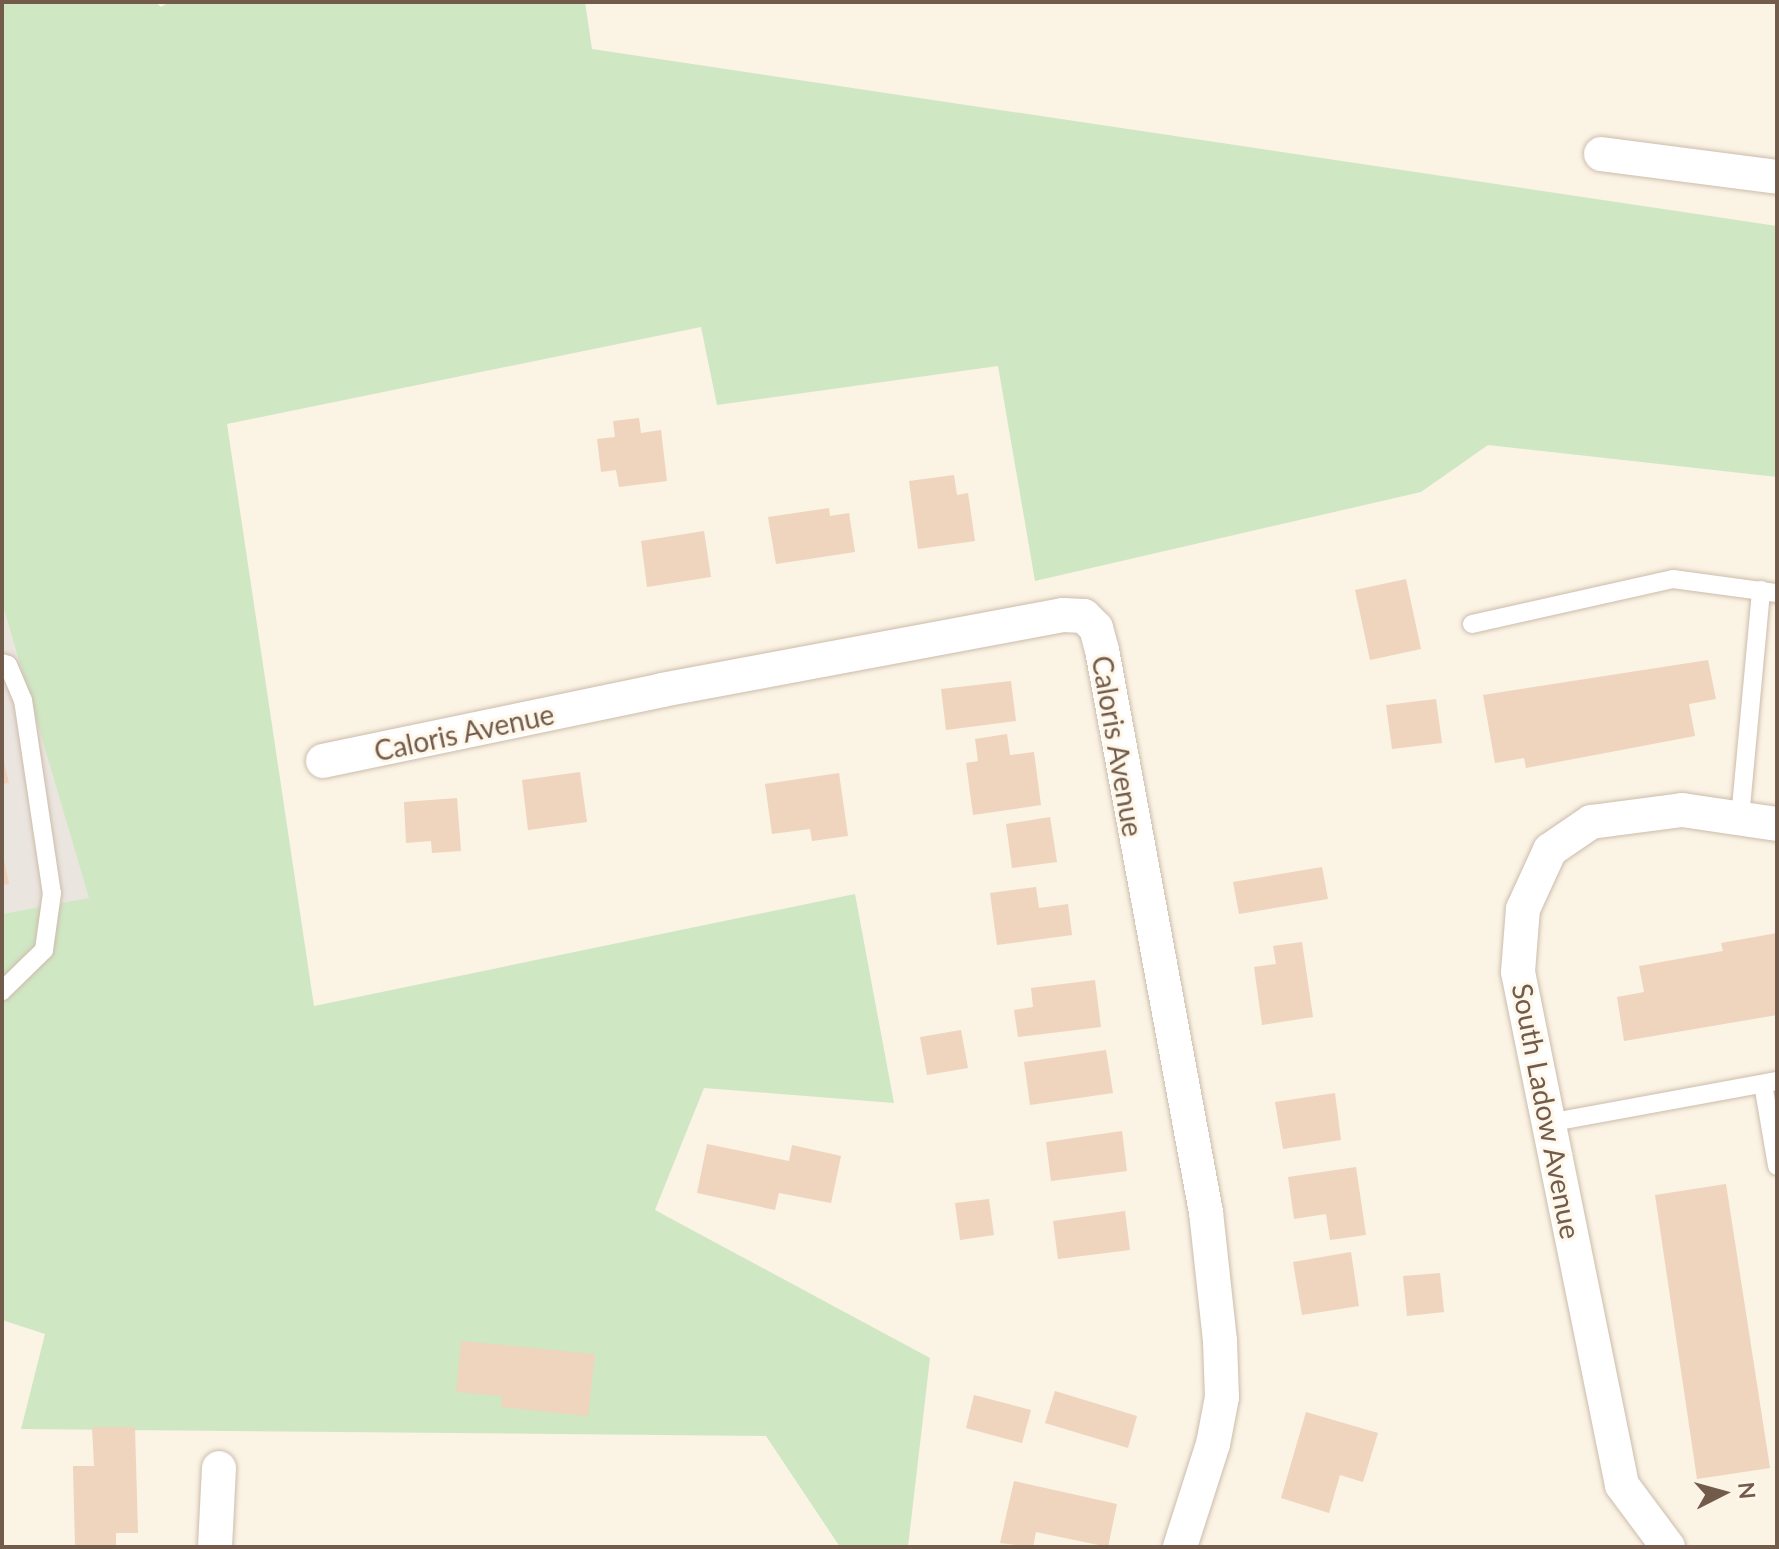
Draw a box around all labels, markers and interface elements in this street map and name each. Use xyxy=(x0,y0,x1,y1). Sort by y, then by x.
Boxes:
street label: Caloris Avenue xyxy=(1085,652,1151,840)
street label: Caloris Avenue xyxy=(371,696,557,768)
street label: South Ladow Avenue xyxy=(1506,980,1588,1242)
north arrow xyxy=(1683,1453,1763,1533)
text: N xyxy=(1733,1481,1762,1500)

